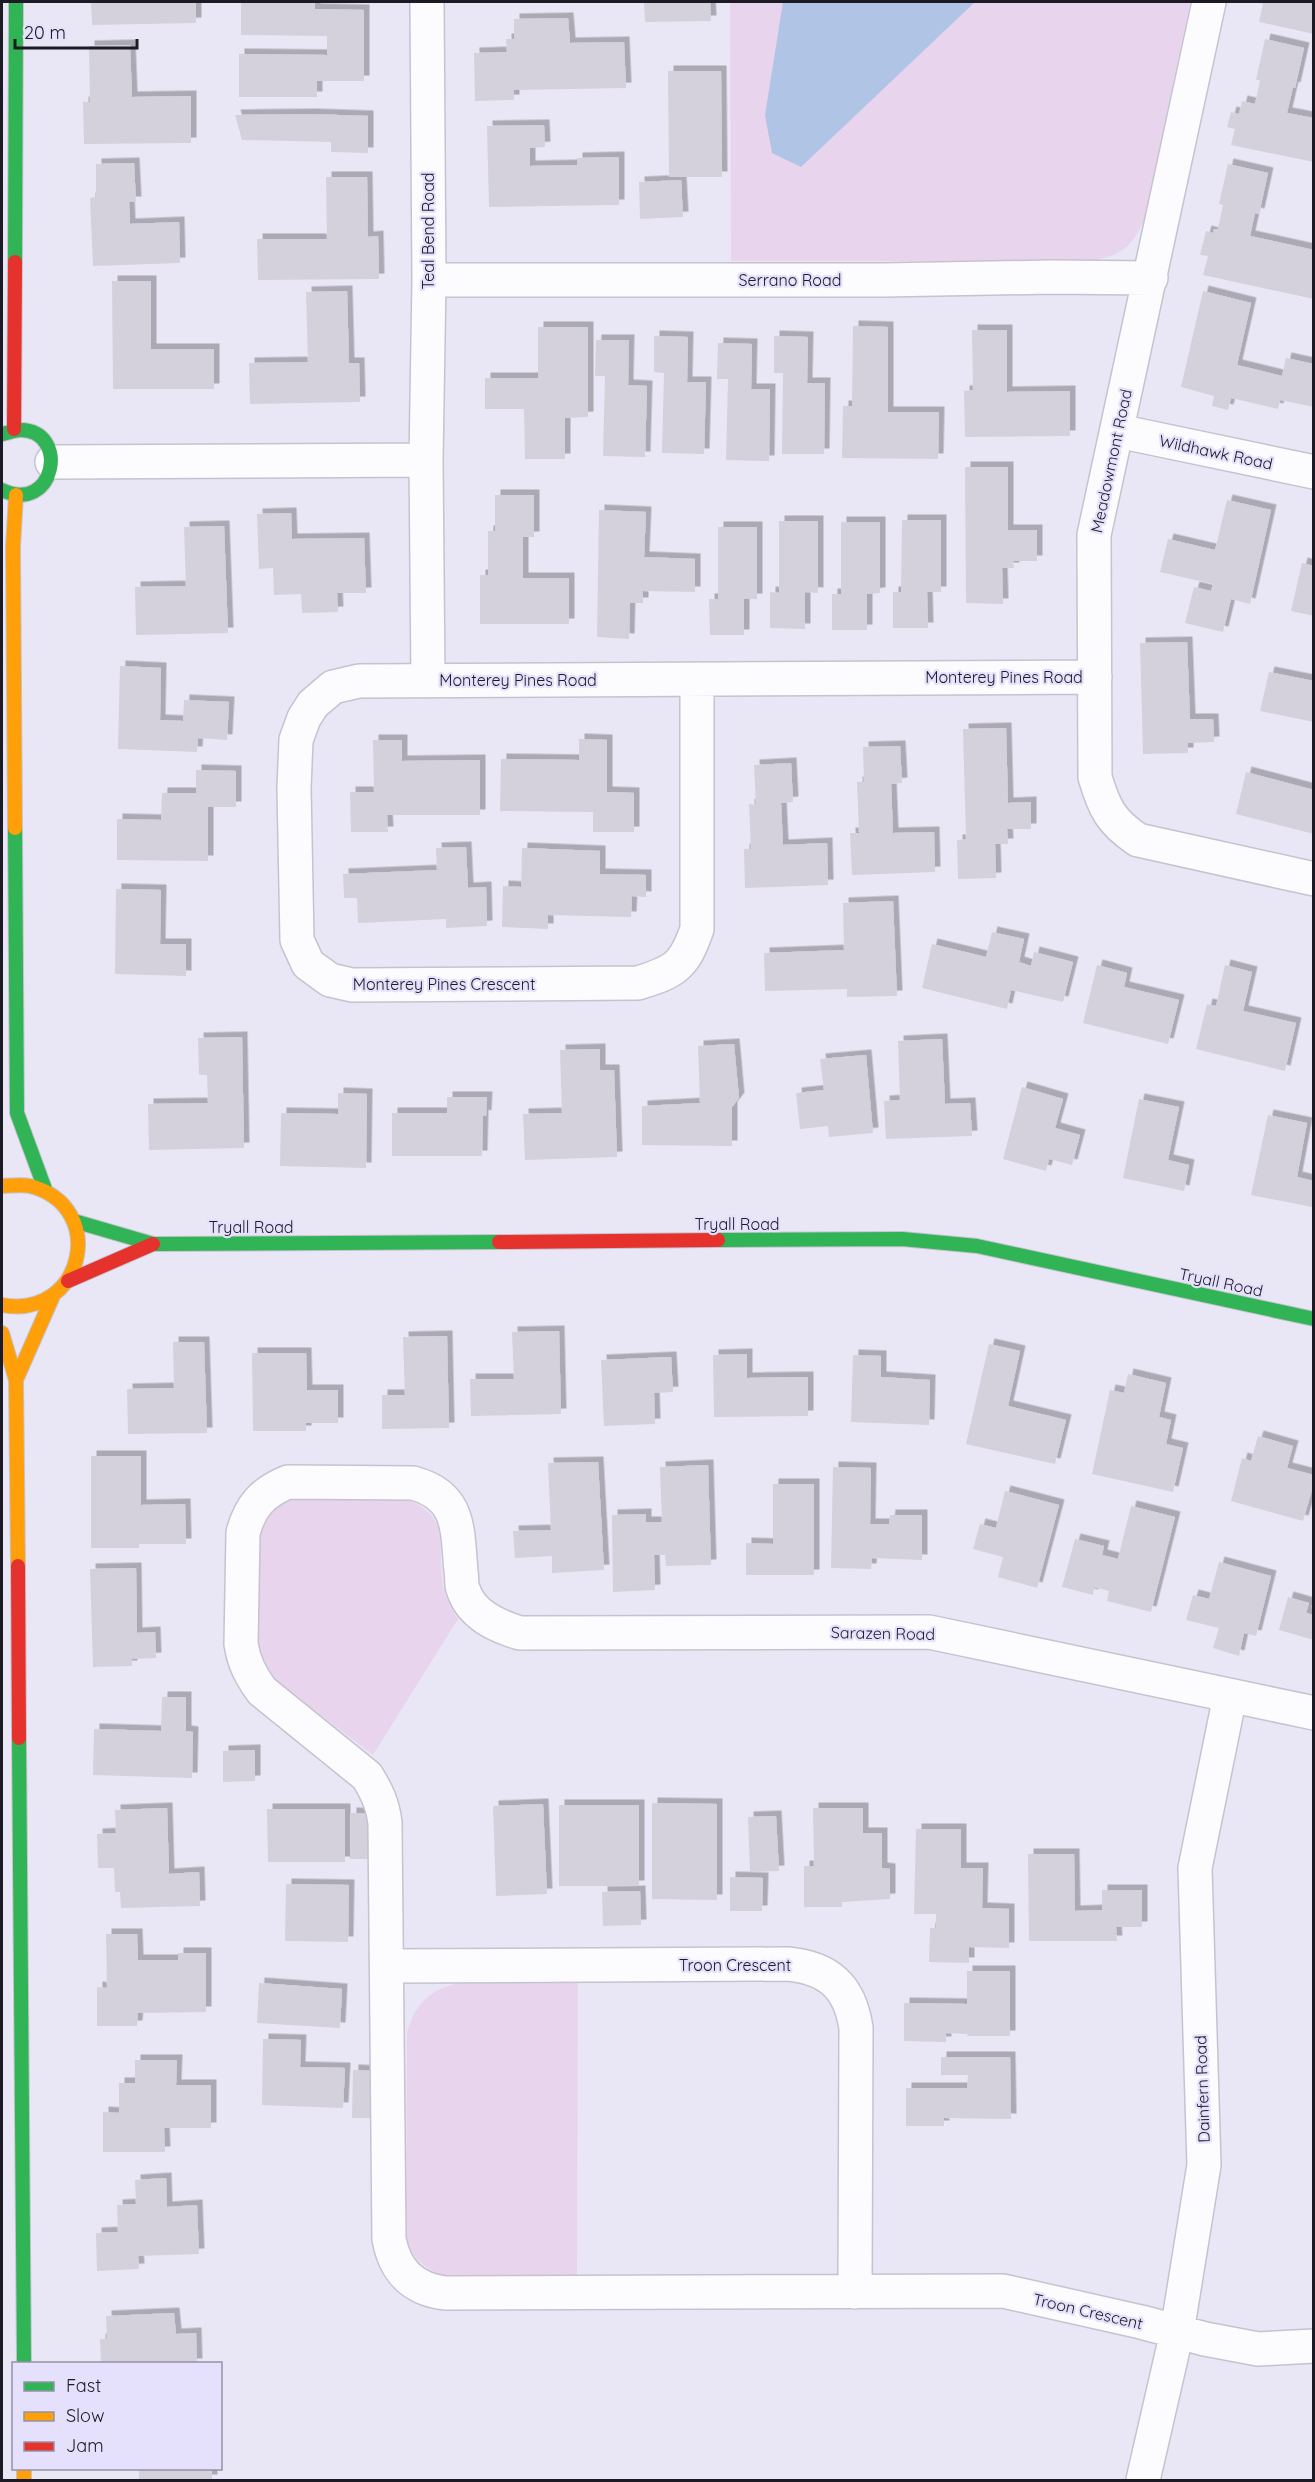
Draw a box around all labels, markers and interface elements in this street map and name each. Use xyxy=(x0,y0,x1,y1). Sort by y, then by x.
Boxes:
scale bar xyxy=(15,12,136,50)
text: 20 m xyxy=(24,21,66,44)
street label: Teal Bend Road xyxy=(418,172,438,290)
street label: Serrano Road xyxy=(739,270,841,290)
street label: Meadowmont Road xyxy=(1086,387,1136,535)
street label: Wildhawk Road xyxy=(1157,430,1275,474)
street label: Monterey Pines Road xyxy=(925,667,1083,687)
street label: Monterey Pines Road xyxy=(439,670,597,690)
street label: Monterey Pines Crescent xyxy=(353,974,535,994)
street label: Tryall Road xyxy=(694,1214,780,1234)
street label: Tryall Road xyxy=(208,1217,294,1237)
street label: Tryall Road xyxy=(1177,1263,1265,1301)
street label: Sarazen Road xyxy=(831,1622,935,1644)
street label: Troon Crescent xyxy=(679,1955,791,1975)
street label: Dainfern Road xyxy=(1190,2035,1214,2143)
street label: Troon Crescent xyxy=(1031,2289,1145,2333)
legend xyxy=(12,2362,222,2470)
text: Fast xyxy=(66,2374,101,2397)
text: Slow xyxy=(66,2404,104,2427)
text: Jam xyxy=(66,2434,104,2457)

